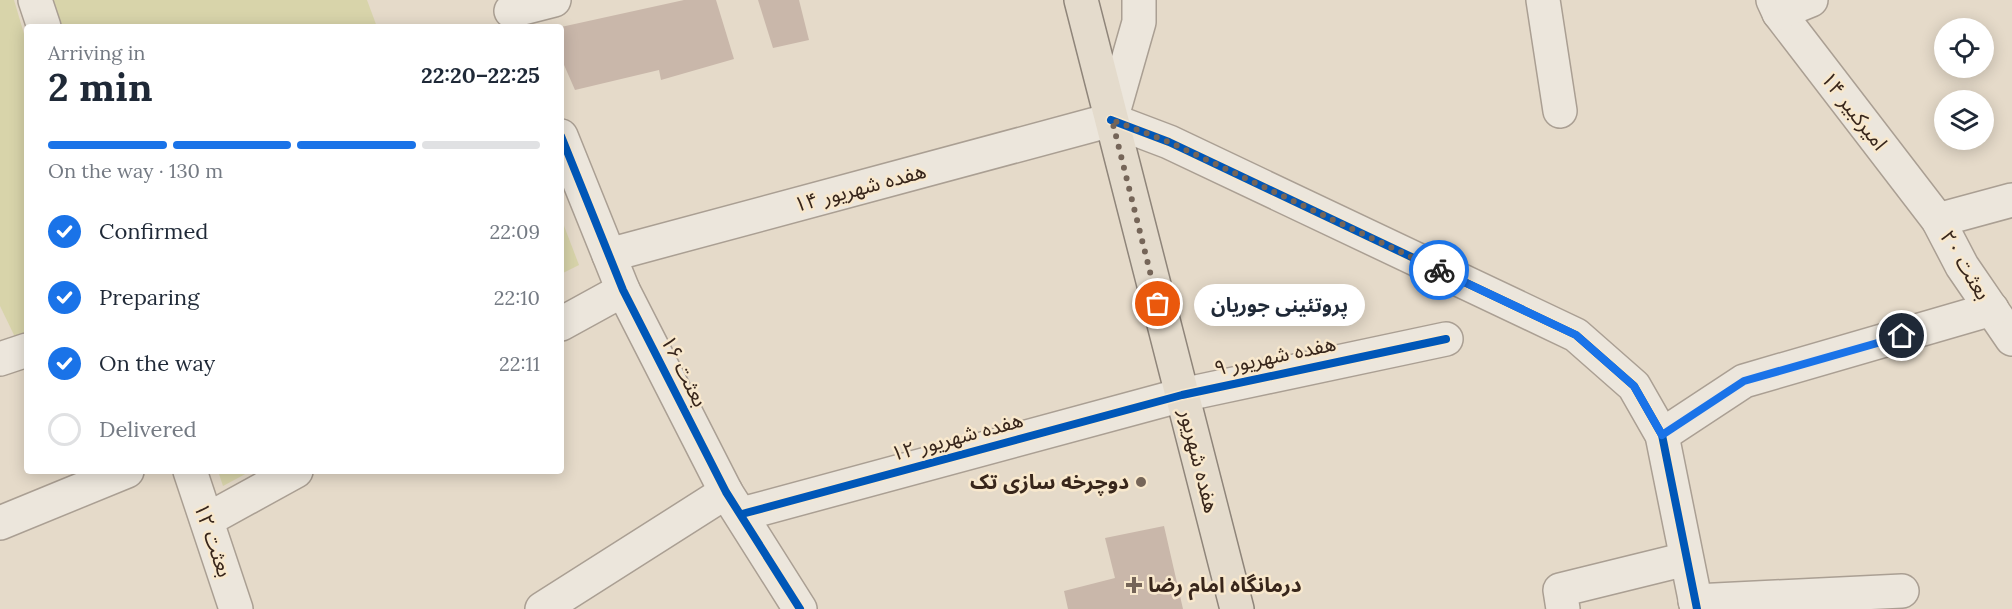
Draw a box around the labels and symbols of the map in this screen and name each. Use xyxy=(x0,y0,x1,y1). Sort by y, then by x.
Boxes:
street label: امیرکبیر ۱۴ xyxy=(1815,66,1894,156)
street label: هفده شهریور ۱۴ xyxy=(791,157,929,218)
street label: بعثت ۲۰ xyxy=(1934,225,1997,305)
courier xyxy=(1409,240,1469,300)
pin xyxy=(1132,278,1183,329)
callout: پروتئینی جوریان xyxy=(1194,283,1365,325)
pin xyxy=(1876,310,1927,361)
street label: هفده شهریور ۹ xyxy=(1211,329,1338,382)
street label: بعثت ۱۶ xyxy=(655,330,714,411)
street label: هفده شهریور xyxy=(1173,405,1225,516)
street label: هفده شهریور ۱۲ xyxy=(888,406,1026,467)
place label: دوچرخه سازی تک xyxy=(970,468,1129,496)
marker: دوچرخه سازی تک xyxy=(1134,475,1148,489)
street label: بعثت ۱۲ xyxy=(188,499,239,581)
place label: درمانگاه امام رضا xyxy=(1148,571,1302,601)
marker: درمانگاه امام رضا xyxy=(1125,576,1143,594)

